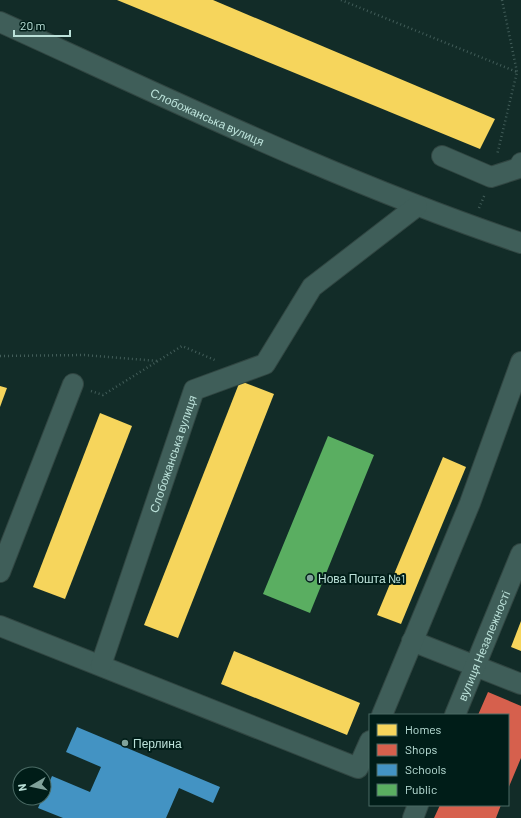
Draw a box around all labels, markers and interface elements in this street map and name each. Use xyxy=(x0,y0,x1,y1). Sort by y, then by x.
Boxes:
scale bar xyxy=(14,12,70,38)
text: 20 m xyxy=(20,18,46,32)
street label: Слобожанська вулиця xyxy=(148,85,266,148)
street label: Слобожанська вулиця xyxy=(146,393,199,514)
place label: Нова Пошта №1 xyxy=(318,571,405,585)
marker: Нова Пошта №1 xyxy=(305,573,315,583)
street label: вулиця Незалежності xyxy=(455,588,512,703)
legend xyxy=(369,714,509,806)
text: Homes xyxy=(405,722,442,736)
place label: Перлина xyxy=(133,736,182,751)
marker: Перлина xyxy=(120,738,130,748)
text: Shops xyxy=(405,742,438,756)
text: Schools xyxy=(405,762,446,776)
north arrow xyxy=(12,766,52,806)
text: Public xyxy=(405,782,437,796)
text: N xyxy=(15,783,29,792)

